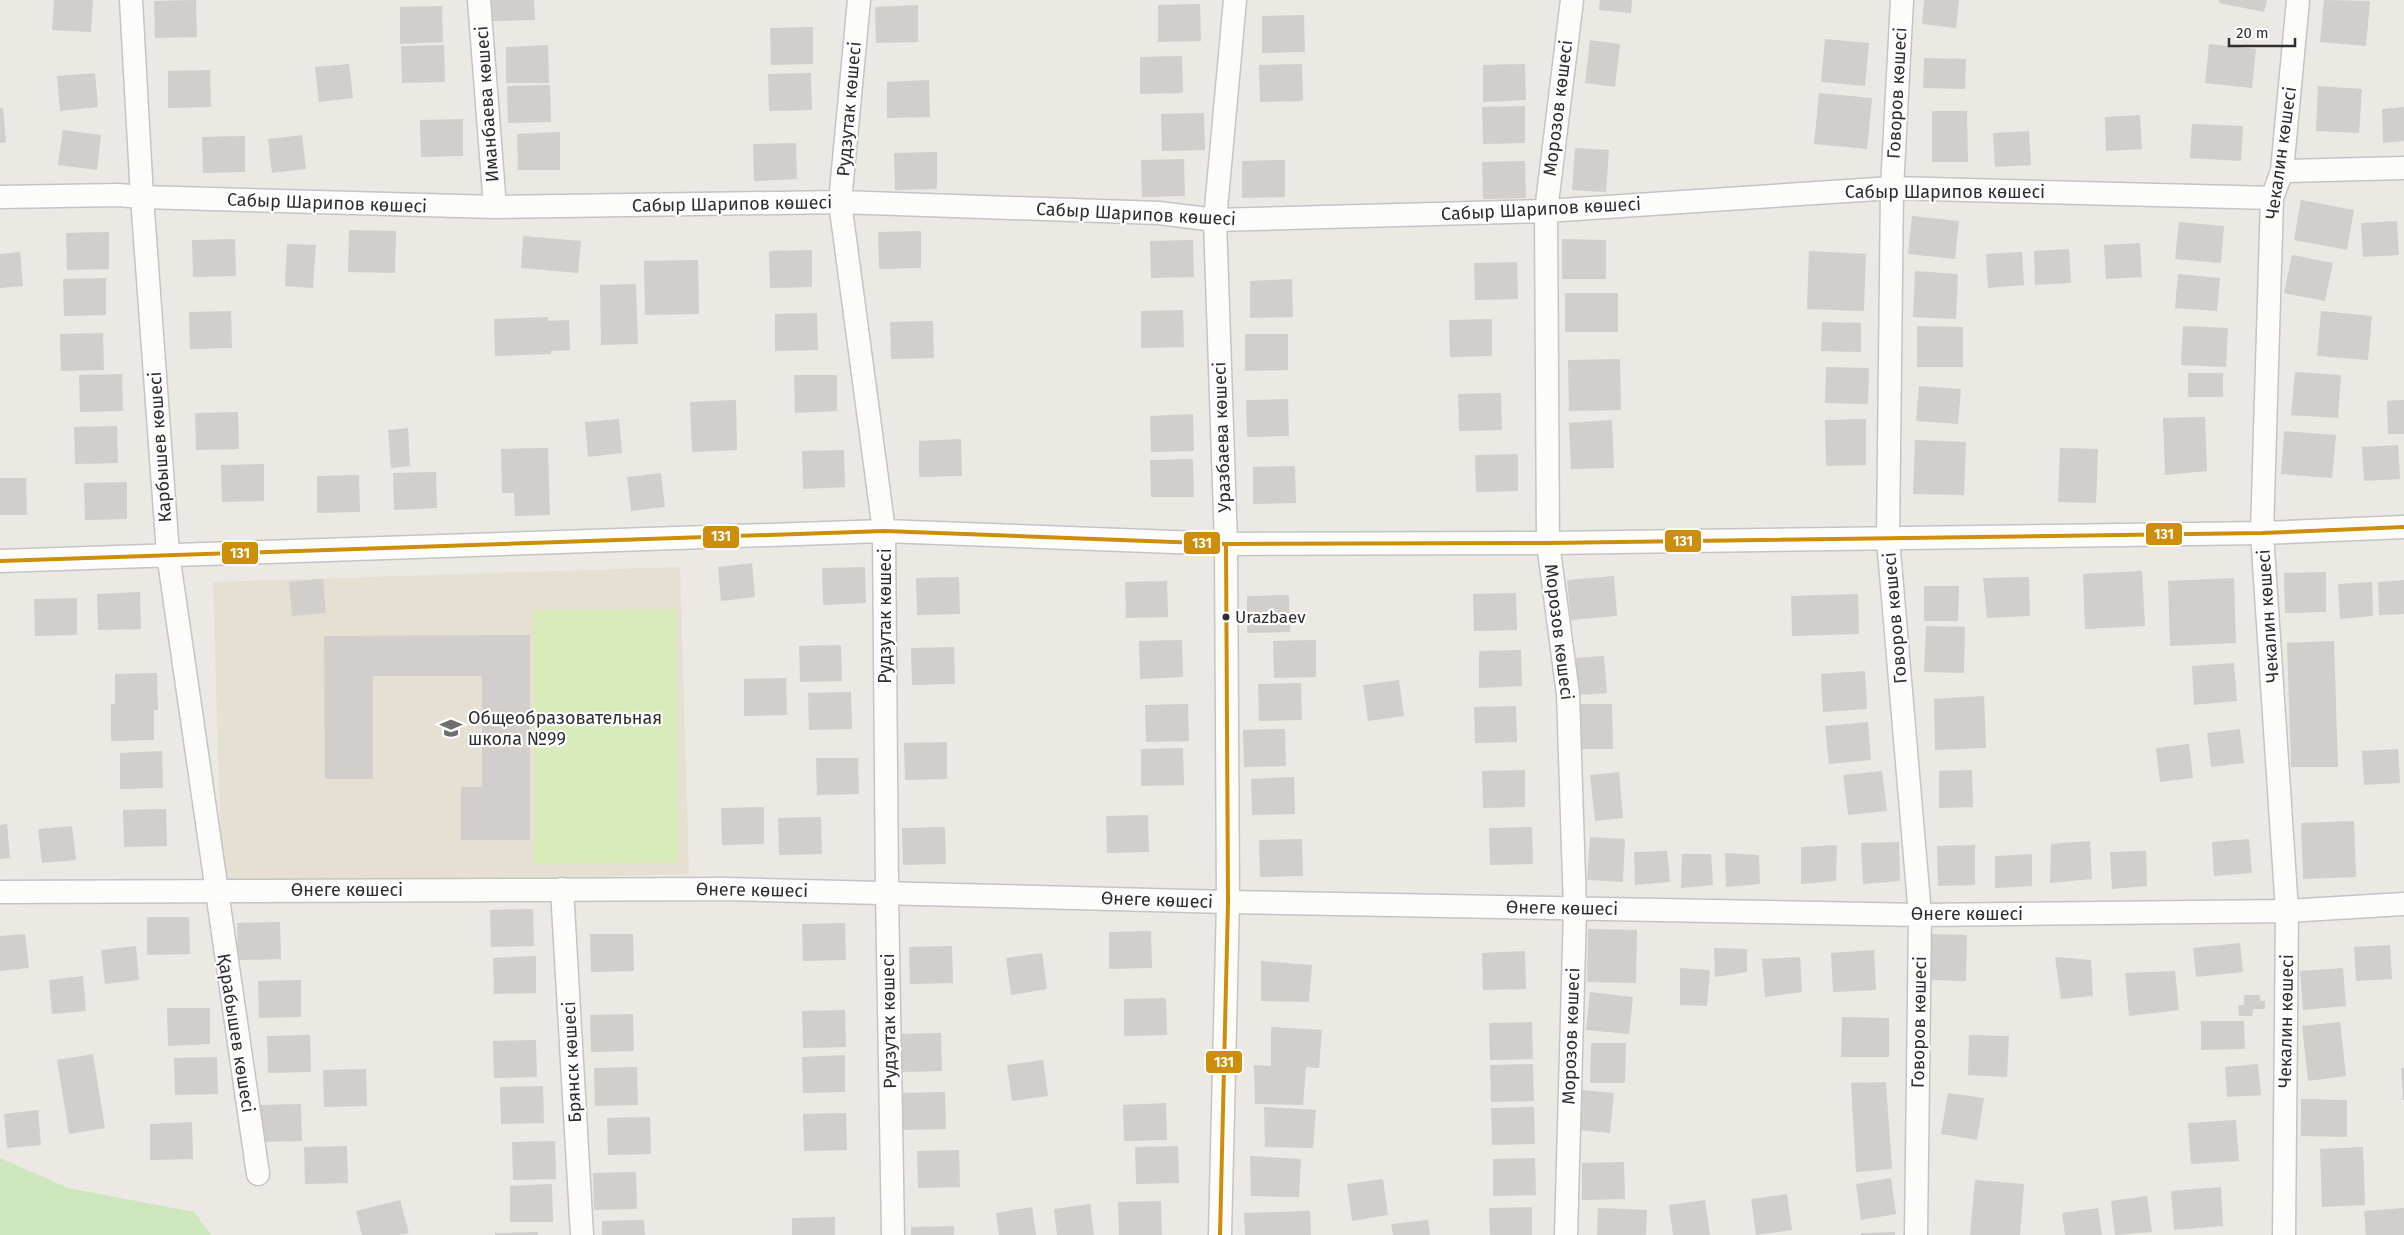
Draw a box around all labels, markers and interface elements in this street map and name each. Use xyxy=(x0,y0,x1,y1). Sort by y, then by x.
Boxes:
scale bar xyxy=(2229,15,2295,47)
text: 20 m xyxy=(2236,24,2269,42)
street label: Иманбаева көшесі xyxy=(471,25,503,183)
street label: Говоров көшесі xyxy=(1883,26,1911,160)
street label: Морозов көшесі xyxy=(1539,39,1577,177)
street label: Рудзутак көшесі xyxy=(832,41,866,177)
street label: Чекалин көшесі xyxy=(2261,85,2301,221)
street label: Сабыр Шарипов көшесі xyxy=(1845,181,2045,203)
street label: Сабыр Шарипов көшесі xyxy=(227,189,427,217)
street label: Сабыр Шарипов көшесі xyxy=(632,191,832,217)
street label: Сабыр Шарипов көшесі xyxy=(1440,193,1642,225)
street label: Сабыр Шарипов көшесі xyxy=(1035,198,1237,230)
street label: Уразбаева көшесі xyxy=(1208,361,1236,513)
street label: Карбышев көшесі xyxy=(144,371,176,523)
line badge: 131 xyxy=(2145,522,2183,546)
line badge: 131 xyxy=(702,525,740,549)
text: 131 xyxy=(2154,526,2174,543)
text: 131 xyxy=(711,528,731,545)
line badge: 131 xyxy=(1664,529,1702,553)
line badge: 131 xyxy=(1183,531,1221,555)
text: 131 xyxy=(1673,533,1693,550)
text: 131 xyxy=(1192,535,1212,552)
line badge: 131 xyxy=(221,541,259,565)
text: 131 xyxy=(230,545,250,562)
street label: Рудзутак көшесі xyxy=(874,548,896,684)
street label: Чекалин көшесі xyxy=(2252,548,2284,684)
street label: Говоров көшесі xyxy=(1878,551,1912,685)
street label: Морозов көшесі xyxy=(1540,563,1578,701)
place label: Urazbaev xyxy=(1235,607,1306,628)
marker: Urazbaev xyxy=(1221,612,1231,622)
place label: Общеобразовательная школа №99 xyxy=(468,707,662,750)
school or university icon: Общеобразовательная школа №99 xyxy=(438,715,464,741)
street label: Өнеге көшесі xyxy=(696,878,808,902)
street label: Өнеге көшесі xyxy=(291,879,403,901)
street label: Өнеге көшесі xyxy=(1100,887,1214,913)
street label: Өнеге көшесі xyxy=(1506,896,1618,920)
street label: Өнеге көшесі xyxy=(1911,903,2023,925)
street label: Қарабышев көшесі xyxy=(213,952,259,1114)
street label: Рудзутак көшесі xyxy=(877,953,901,1089)
street label: Чекалин көшесі xyxy=(2274,954,2298,1088)
street label: Говоров көшесі xyxy=(1907,956,1931,1088)
street label: Морозов көшесі xyxy=(1558,967,1584,1105)
street label: Брянск көшесі xyxy=(558,1001,586,1123)
line badge: 131 xyxy=(1205,1050,1243,1074)
text: 131 xyxy=(1214,1054,1234,1071)

